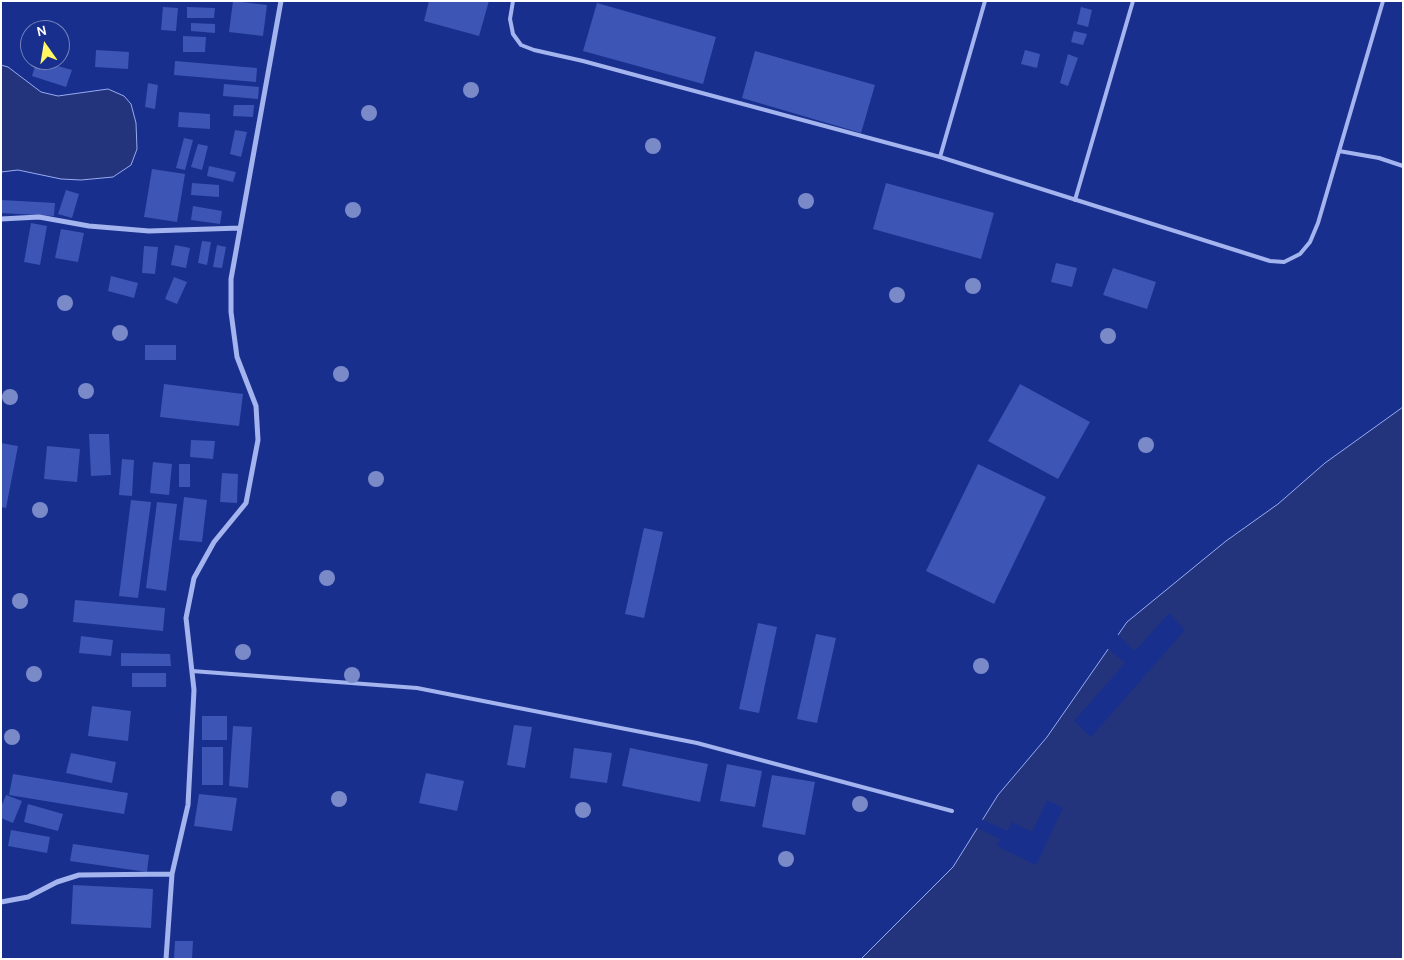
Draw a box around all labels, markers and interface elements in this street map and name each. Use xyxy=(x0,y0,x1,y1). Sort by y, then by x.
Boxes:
north arrow xyxy=(20,20,70,70)
text: N xyxy=(35,21,49,40)

